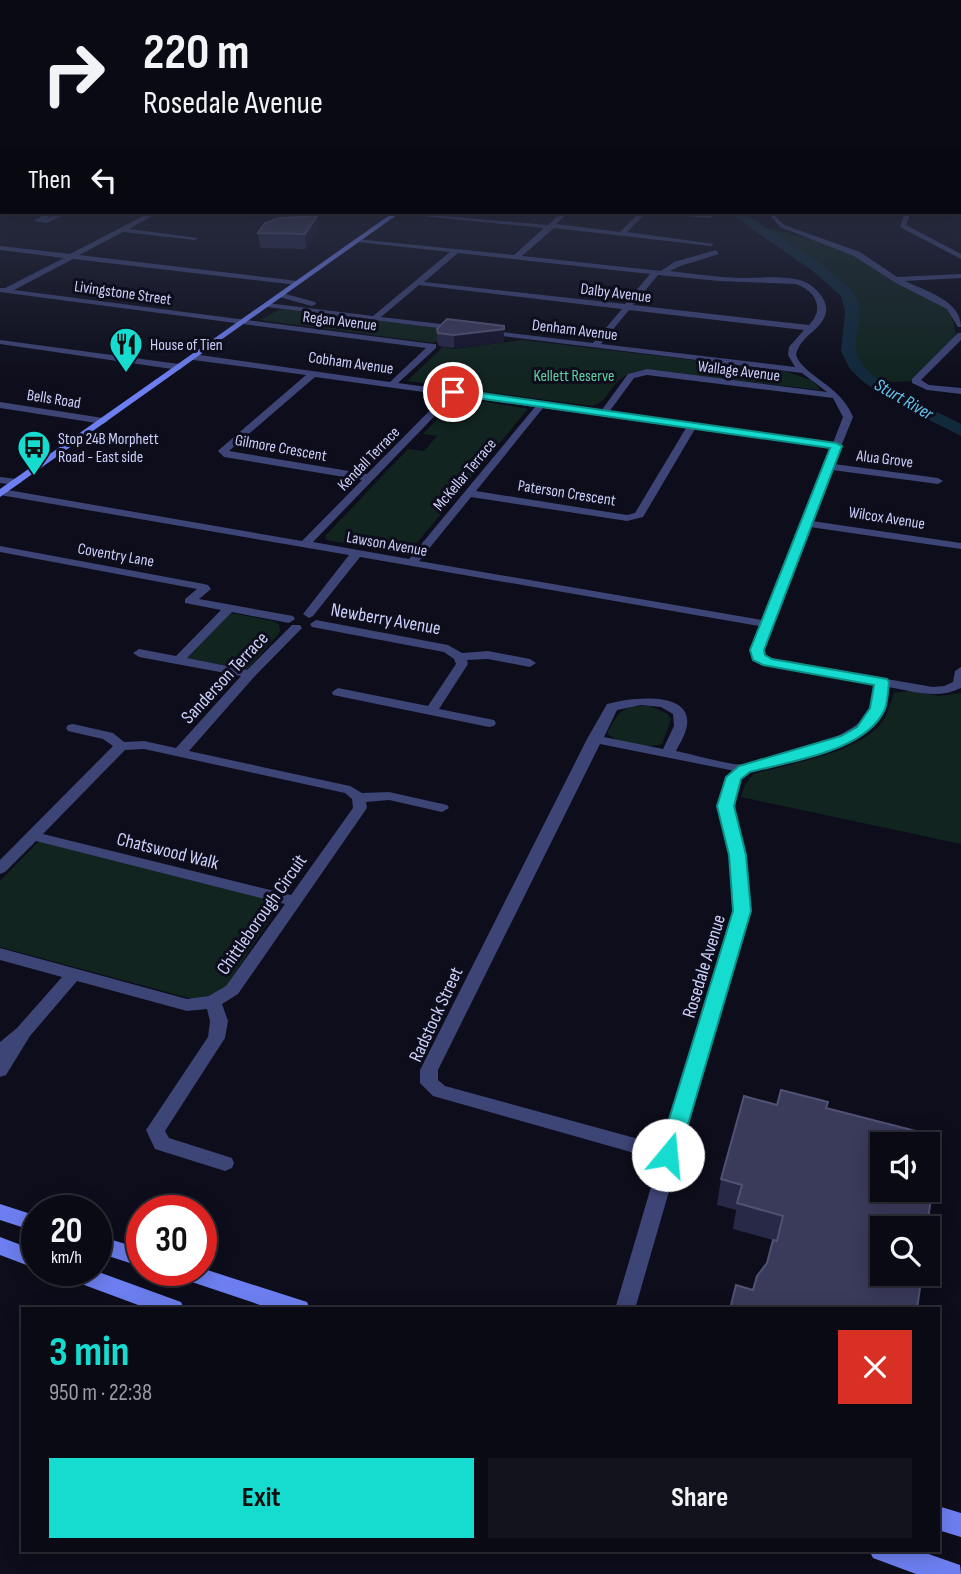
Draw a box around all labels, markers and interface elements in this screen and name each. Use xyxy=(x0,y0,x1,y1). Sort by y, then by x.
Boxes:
text: 220 m xyxy=(143,24,249,83)
icon: right xyxy=(28,28,119,119)
text: Rosedale Avenue xyxy=(143,84,323,123)
icon: left xyxy=(85,161,123,199)
text: Then xyxy=(28,165,71,196)
street label: Livingstone Street xyxy=(73,277,173,310)
street label: Dalby Avenue xyxy=(579,280,652,307)
street label: Regan Avenue xyxy=(302,308,378,335)
street label: Denham Avenue xyxy=(531,316,619,345)
restaurant icon: House of Tien xyxy=(107,325,145,374)
place label: House of Tien xyxy=(150,336,223,355)
street label: Cobham Avenue xyxy=(307,348,395,379)
street label: Wallage Avenue xyxy=(697,357,781,386)
pin xyxy=(423,362,483,422)
park label: Kellett Reserve xyxy=(533,367,615,386)
icon: arrive xyxy=(434,373,472,411)
water label: Sturt River xyxy=(871,374,937,425)
street label: Bells Road xyxy=(25,386,82,413)
street label: Kendall Terrace xyxy=(334,423,404,495)
bus stop icon: Stop 24B Morphett Road - East side xyxy=(15,428,53,477)
place label: Stop 24B Morphett Road - East side xyxy=(58,430,159,467)
street label: Gilmore Crescent xyxy=(233,431,328,466)
street label: McKellar Terrace xyxy=(429,435,501,515)
street label: Alua Grove xyxy=(854,446,914,472)
street label: Paterson Crescent xyxy=(516,476,617,511)
street label: Wilcox Avenue xyxy=(847,503,926,534)
street label: Lawson Avenue xyxy=(345,528,429,561)
street label: Coventry Lane xyxy=(76,539,155,572)
street label: Newberry Avenue xyxy=(329,598,443,640)
street label: Sanderson Terrace xyxy=(177,627,274,729)
street label: Chatswood Walk xyxy=(114,828,222,875)
street label: Chittleborough Circuit xyxy=(212,850,312,980)
street label: Rosedale Avenue xyxy=(678,912,731,1021)
street label: Radstock Street xyxy=(404,963,468,1066)
position arrow xyxy=(631,1118,705,1192)
map controls xyxy=(870,1132,940,1286)
button: sound xyxy=(870,1132,940,1202)
speed limit sign: 30 xyxy=(126,1195,217,1286)
text: 20 xyxy=(51,1210,83,1253)
button: search xyxy=(870,1216,940,1286)
text: km/h xyxy=(51,1247,82,1268)
text: 3 min xyxy=(49,1327,129,1378)
button: close xyxy=(838,1330,912,1404)
text: 950 m · 22:38 xyxy=(49,1379,152,1407)
button: Exit xyxy=(49,1458,474,1538)
button: Share xyxy=(488,1458,912,1538)

